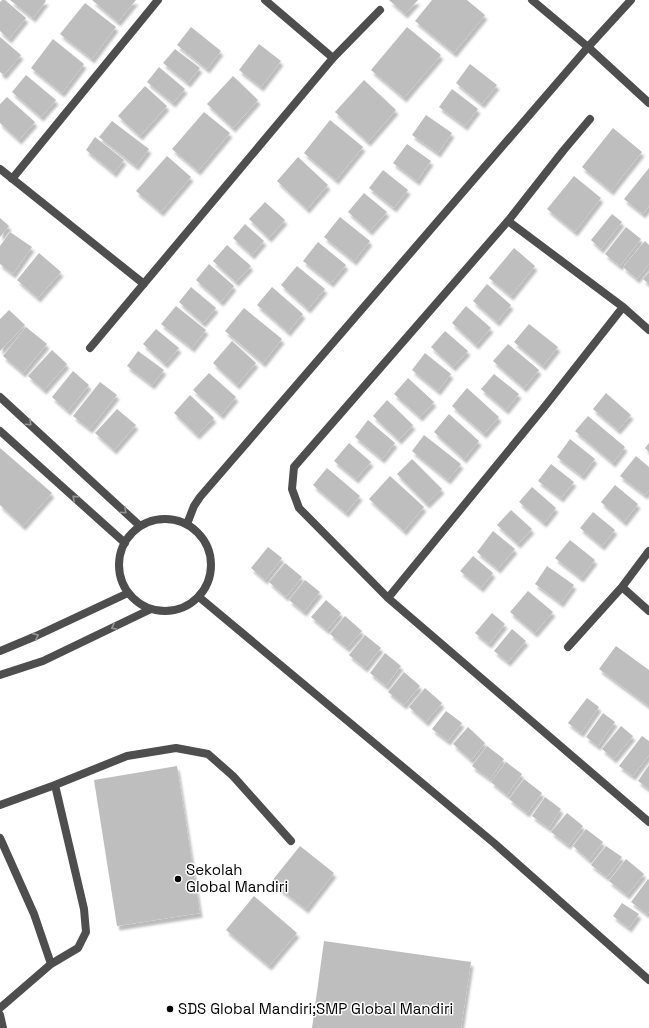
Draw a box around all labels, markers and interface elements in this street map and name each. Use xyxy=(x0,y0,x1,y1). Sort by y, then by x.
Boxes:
one-way arrow xyxy=(24,418,32,426)
one-way arrow xyxy=(72,495,80,503)
one-way arrow xyxy=(119,506,127,514)
one-way arrow xyxy=(110,622,118,630)
one-way arrow xyxy=(32,633,39,641)
place label: Sekolah Global Mandiri xyxy=(186,860,288,896)
marker: Sekolah Global Mandiri xyxy=(173,874,183,884)
place label: SDS Global Mandiri;SMP Global Mandiri xyxy=(178,999,453,1018)
marker: SDS Global Mandiri;SMP Global Mandiri xyxy=(165,1004,175,1014)

